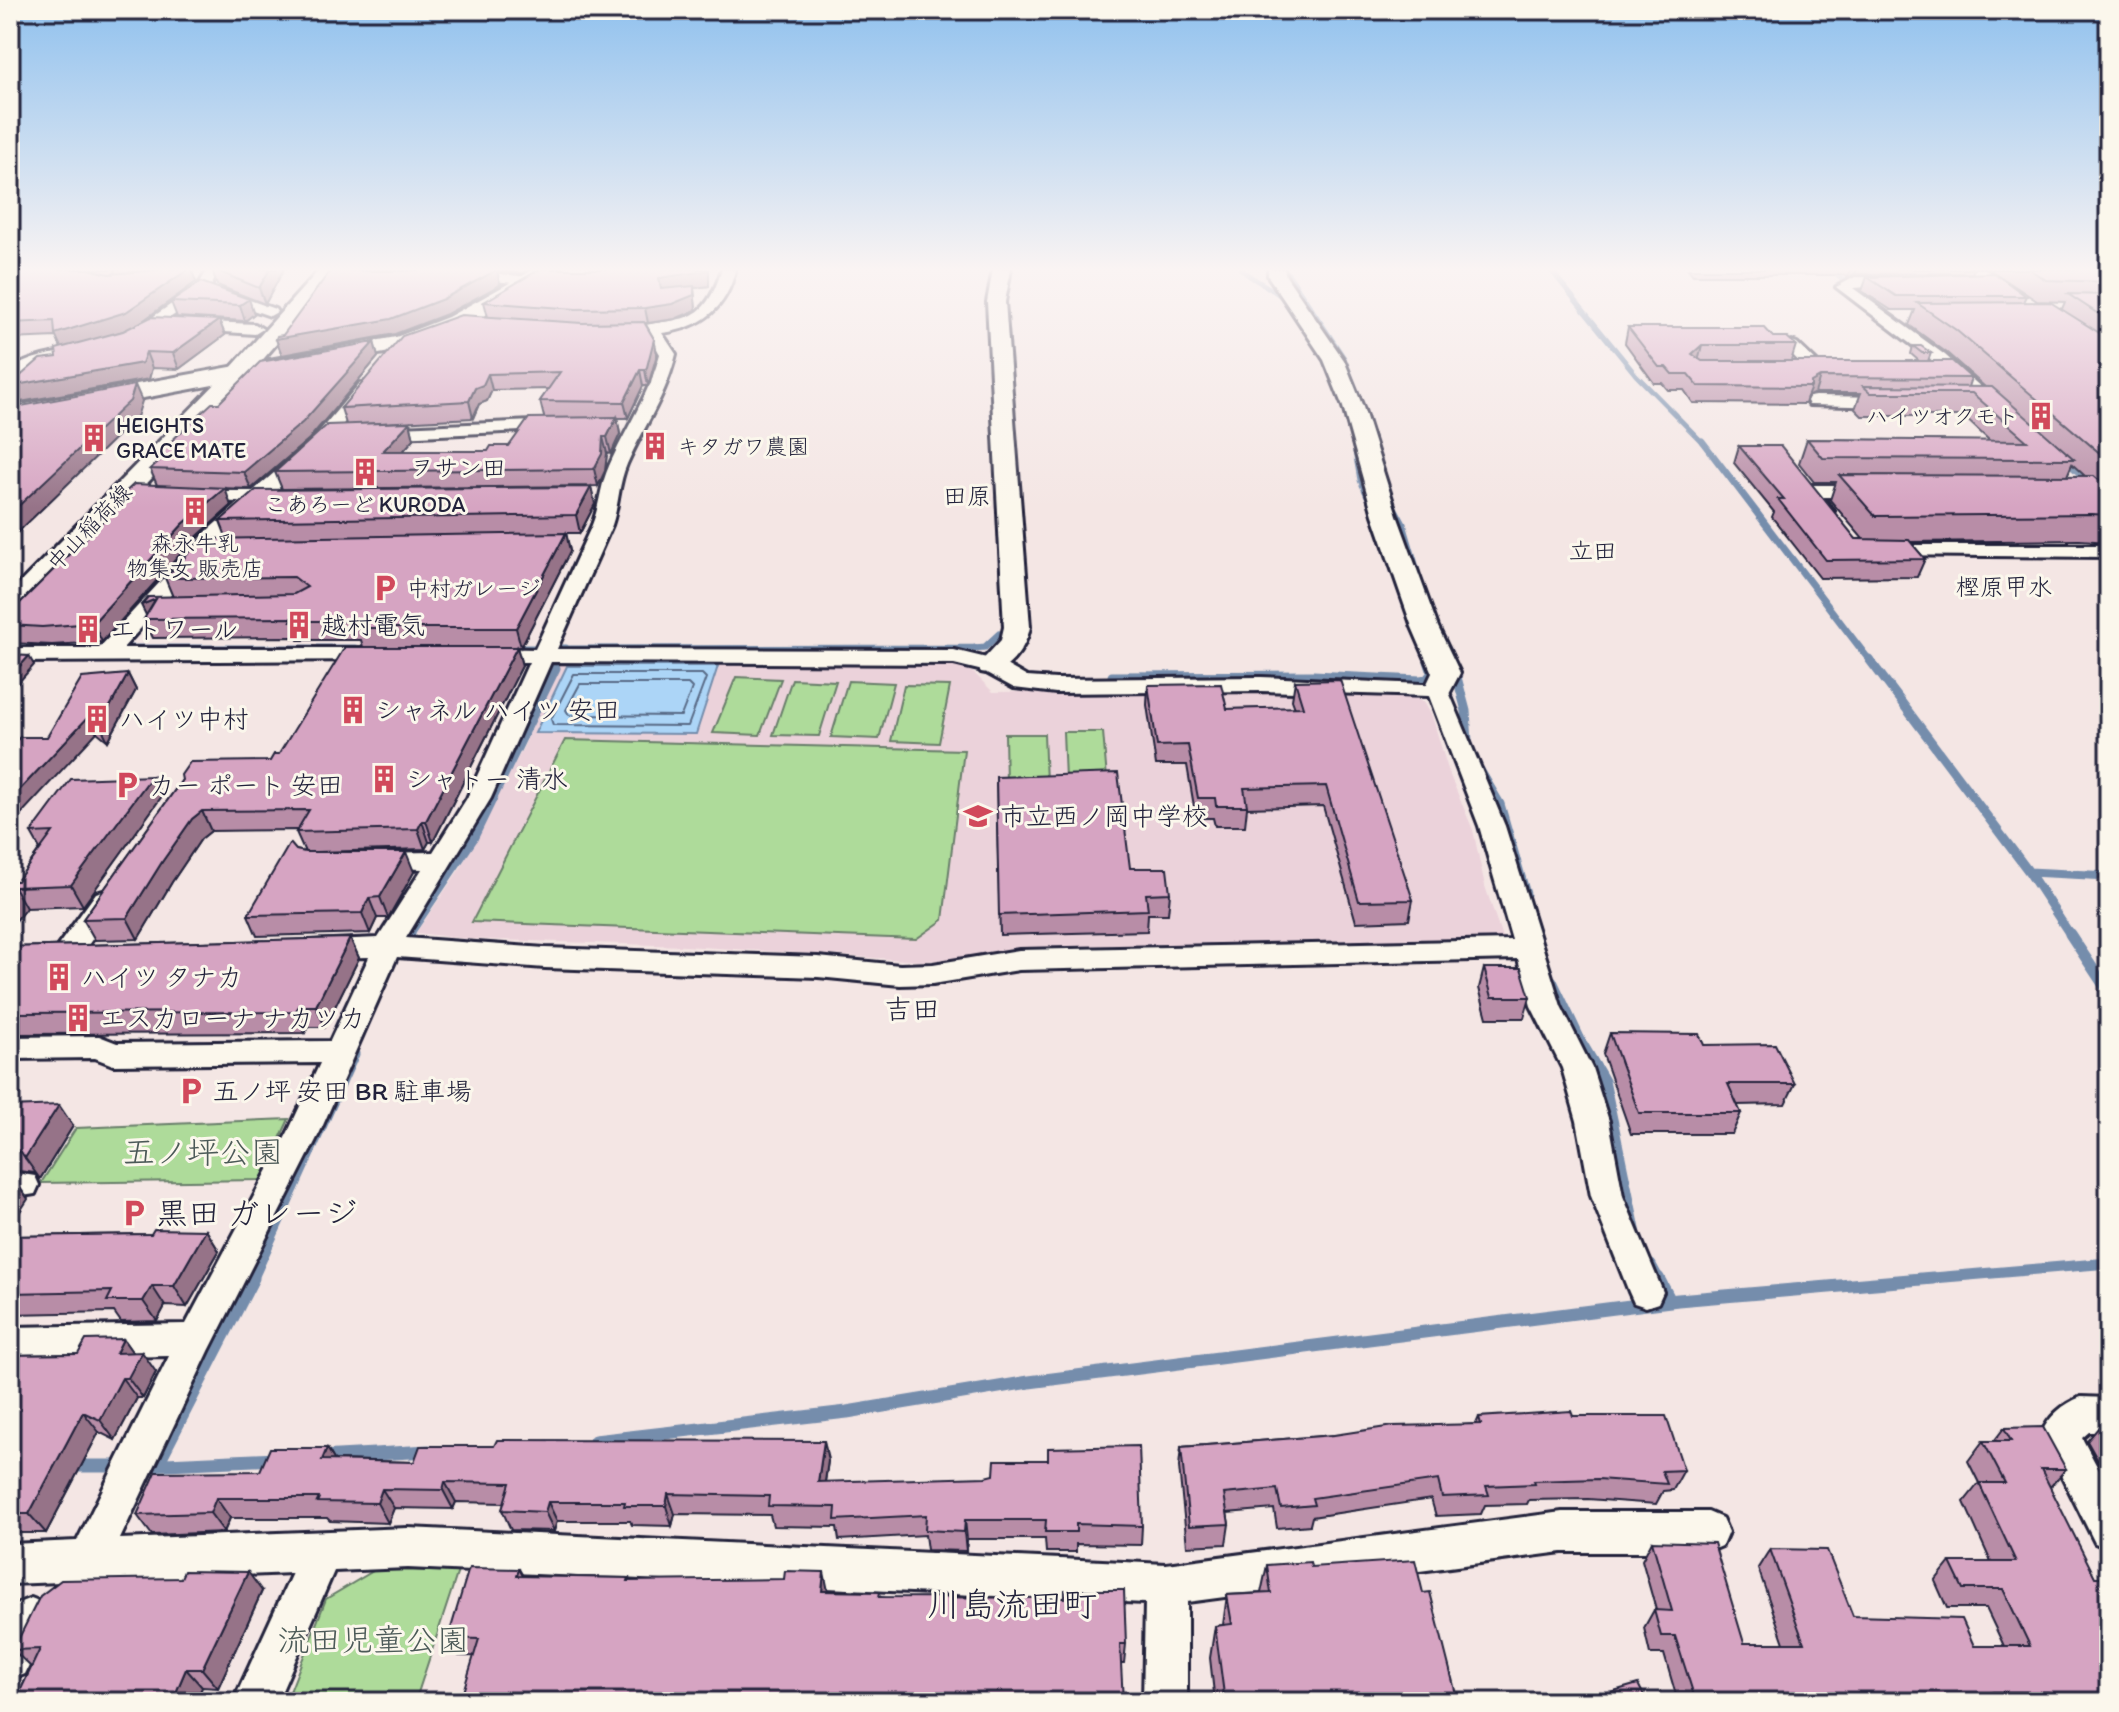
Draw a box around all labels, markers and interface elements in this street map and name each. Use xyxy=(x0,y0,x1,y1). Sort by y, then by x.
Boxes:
building icon: ハイツオクモト xyxy=(2026,401,2056,431)
place label: ハイツオクモト xyxy=(1866,403,2019,430)
place label: HEIGHTS GRACE MATE xyxy=(116,412,246,464)
building icon: HEIGHTS GRACE MATE xyxy=(79,423,109,453)
building icon: キタガワ農園 xyxy=(640,431,670,461)
place label: キタガワ農園 xyxy=(677,433,809,460)
district label: ヲサン田 xyxy=(410,453,506,482)
building icon: こあろーど KURODA xyxy=(350,457,380,487)
street label: 中山稲荷線 xyxy=(41,478,137,576)
district label: 田原 xyxy=(943,481,991,510)
place label: こあろーど KURODA xyxy=(264,491,466,518)
building icon: 森永牛乳 物集女 販売店 xyxy=(180,496,210,526)
place label: 森永牛乳 物集女 販売店 xyxy=(127,530,263,582)
district label: 立田 xyxy=(1569,536,1617,565)
district label: 樫原甲水 xyxy=(1956,572,2052,601)
parking icon: 中村ガレージ xyxy=(370,573,400,603)
place label: 中村ガレージ xyxy=(407,575,540,602)
place label: 越村電気 xyxy=(321,609,425,641)
building icon: 越村電気 xyxy=(284,610,314,640)
place label: エトワール xyxy=(110,613,238,645)
building icon: エトワール xyxy=(73,614,103,644)
place label: シャネル ハイツ 安田 xyxy=(375,694,620,726)
building icon: シャネル ハイツ 安田 xyxy=(338,695,368,725)
place label: ハイツ中村 xyxy=(119,703,249,735)
building icon: ハイツ中村 xyxy=(82,704,112,734)
place label: シャトー 清水 xyxy=(406,763,568,795)
building icon: シャトー 清水 xyxy=(369,764,399,794)
place label: カー ポート 安田 xyxy=(149,769,343,801)
parking icon: カー ポート 安田 xyxy=(112,770,142,800)
place label: 市立西ノ岡中学校 xyxy=(1000,800,1208,832)
school or university icon: 市立西ノ岡中学校 xyxy=(963,801,993,831)
place label: ハイツ タナカ xyxy=(81,961,243,993)
building icon: ハイツ タナカ xyxy=(44,962,74,992)
district label: 吉田 xyxy=(884,992,940,1026)
place label: エスカローナ ナカツカ xyxy=(100,1002,366,1034)
building icon: エスカローナ ナカツカ xyxy=(63,1003,93,1033)
place label: 五ノ坪 安田 BR 駐車場 xyxy=(213,1075,471,1107)
parking icon: 五ノ坪 安田 BR 駐車場 xyxy=(176,1076,206,1106)
park label: 五ノ坪公園 xyxy=(123,1133,283,1171)
place label: 黒田 ガレージ xyxy=(156,1194,357,1232)
parking icon: 黒田 ガレージ xyxy=(119,1198,149,1228)
district label: 川島流田町 xyxy=(927,1584,1097,1625)
park label: 流田児童公園 xyxy=(277,1621,469,1659)

